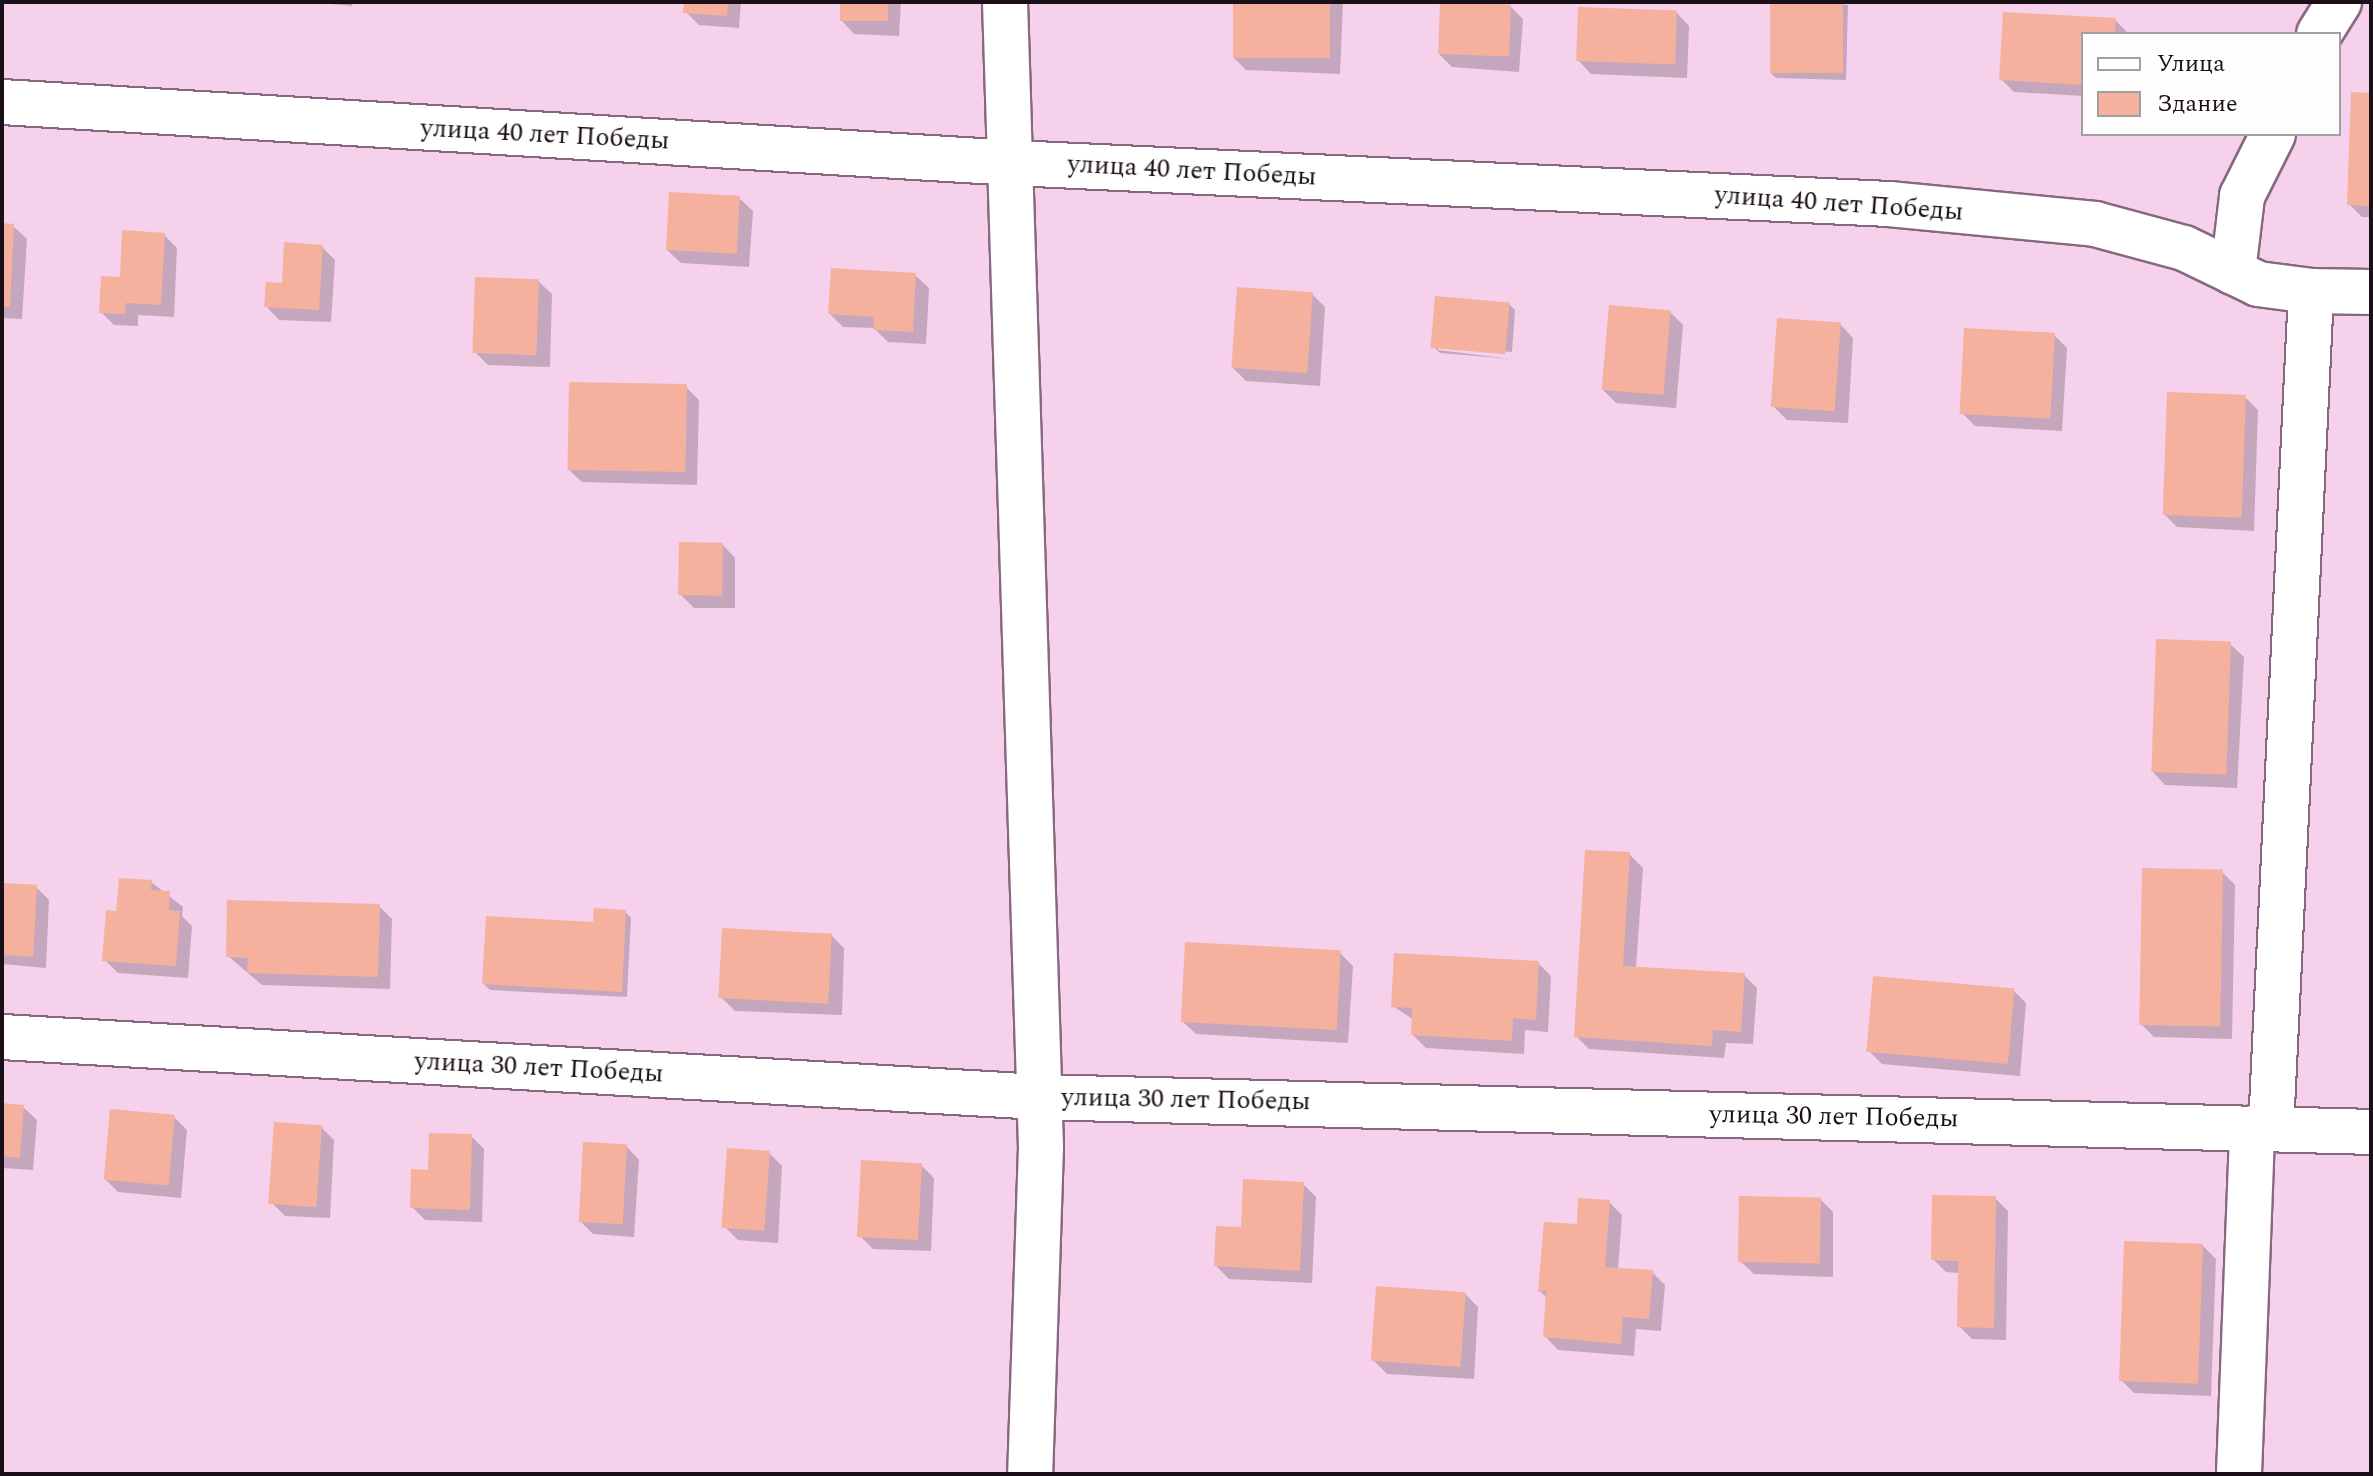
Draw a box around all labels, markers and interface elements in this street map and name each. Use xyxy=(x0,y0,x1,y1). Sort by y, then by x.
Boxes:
legend xyxy=(2081,32,2341,136)
text: Улица xyxy=(2157,46,2225,82)
text: Здание xyxy=(2157,86,2238,122)
street label: улица 40 лет Победы xyxy=(420,113,670,157)
street label: улица 40 лет Победы xyxy=(1067,149,1317,193)
street label: улица 40 лет Победы xyxy=(1714,180,1964,228)
street label: улица 30 лет Победы xyxy=(414,1046,664,1090)
street label: улица 30 лет Победы xyxy=(1061,1082,1311,1118)
street label: улица 30 лет Победы xyxy=(1709,1099,1959,1135)

